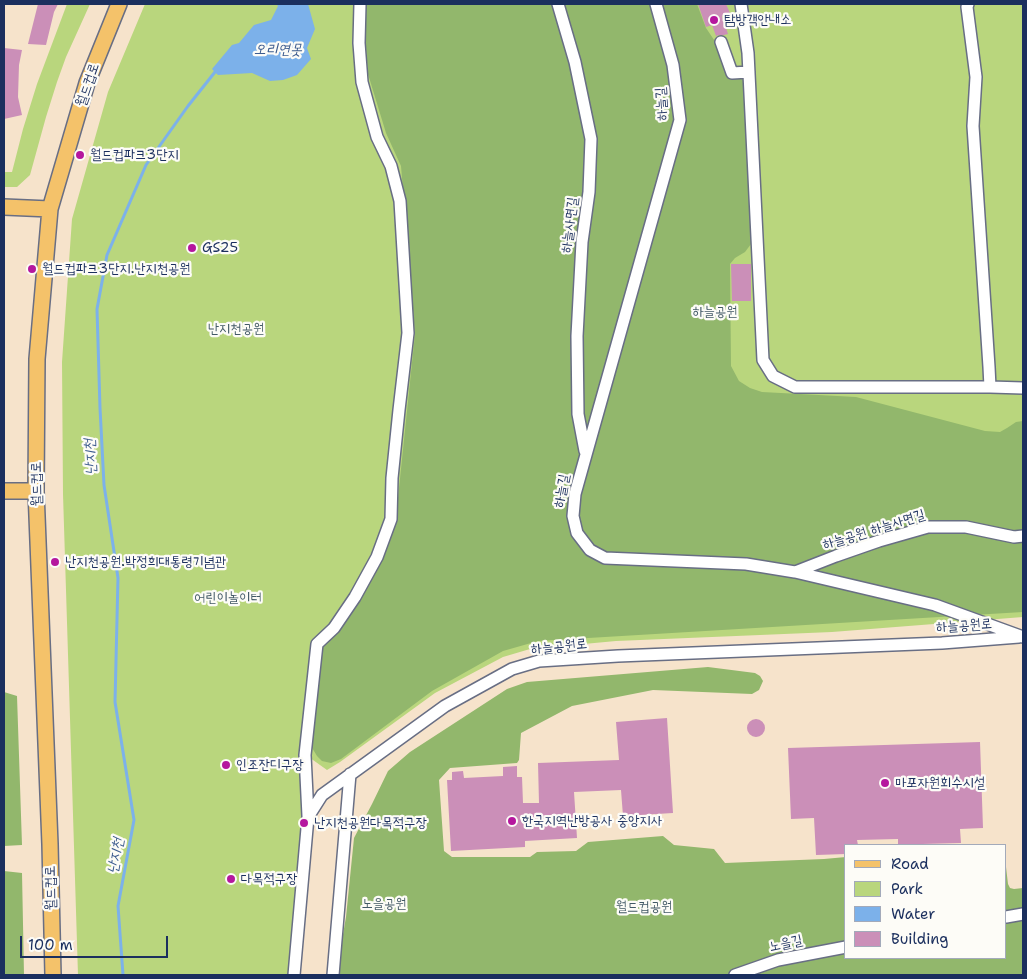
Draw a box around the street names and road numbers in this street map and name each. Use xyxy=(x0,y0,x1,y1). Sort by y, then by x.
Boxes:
street label: 월드컵로 xyxy=(73,61,103,109)
street label: 하늘길 xyxy=(652,87,672,121)
street label: 하늘사면길 xyxy=(558,196,582,254)
street label: 월드컵로 xyxy=(28,461,46,507)
street label: 하늘길 xyxy=(551,473,573,509)
street label: 하늘공원 하늘사면길 xyxy=(821,506,927,554)
street label: 하늘공원로 xyxy=(935,616,993,636)
street label: 하늘공원로 xyxy=(530,636,588,658)
street label: 월드컵로 xyxy=(42,865,60,911)
street label: 노을길 xyxy=(768,932,804,956)

